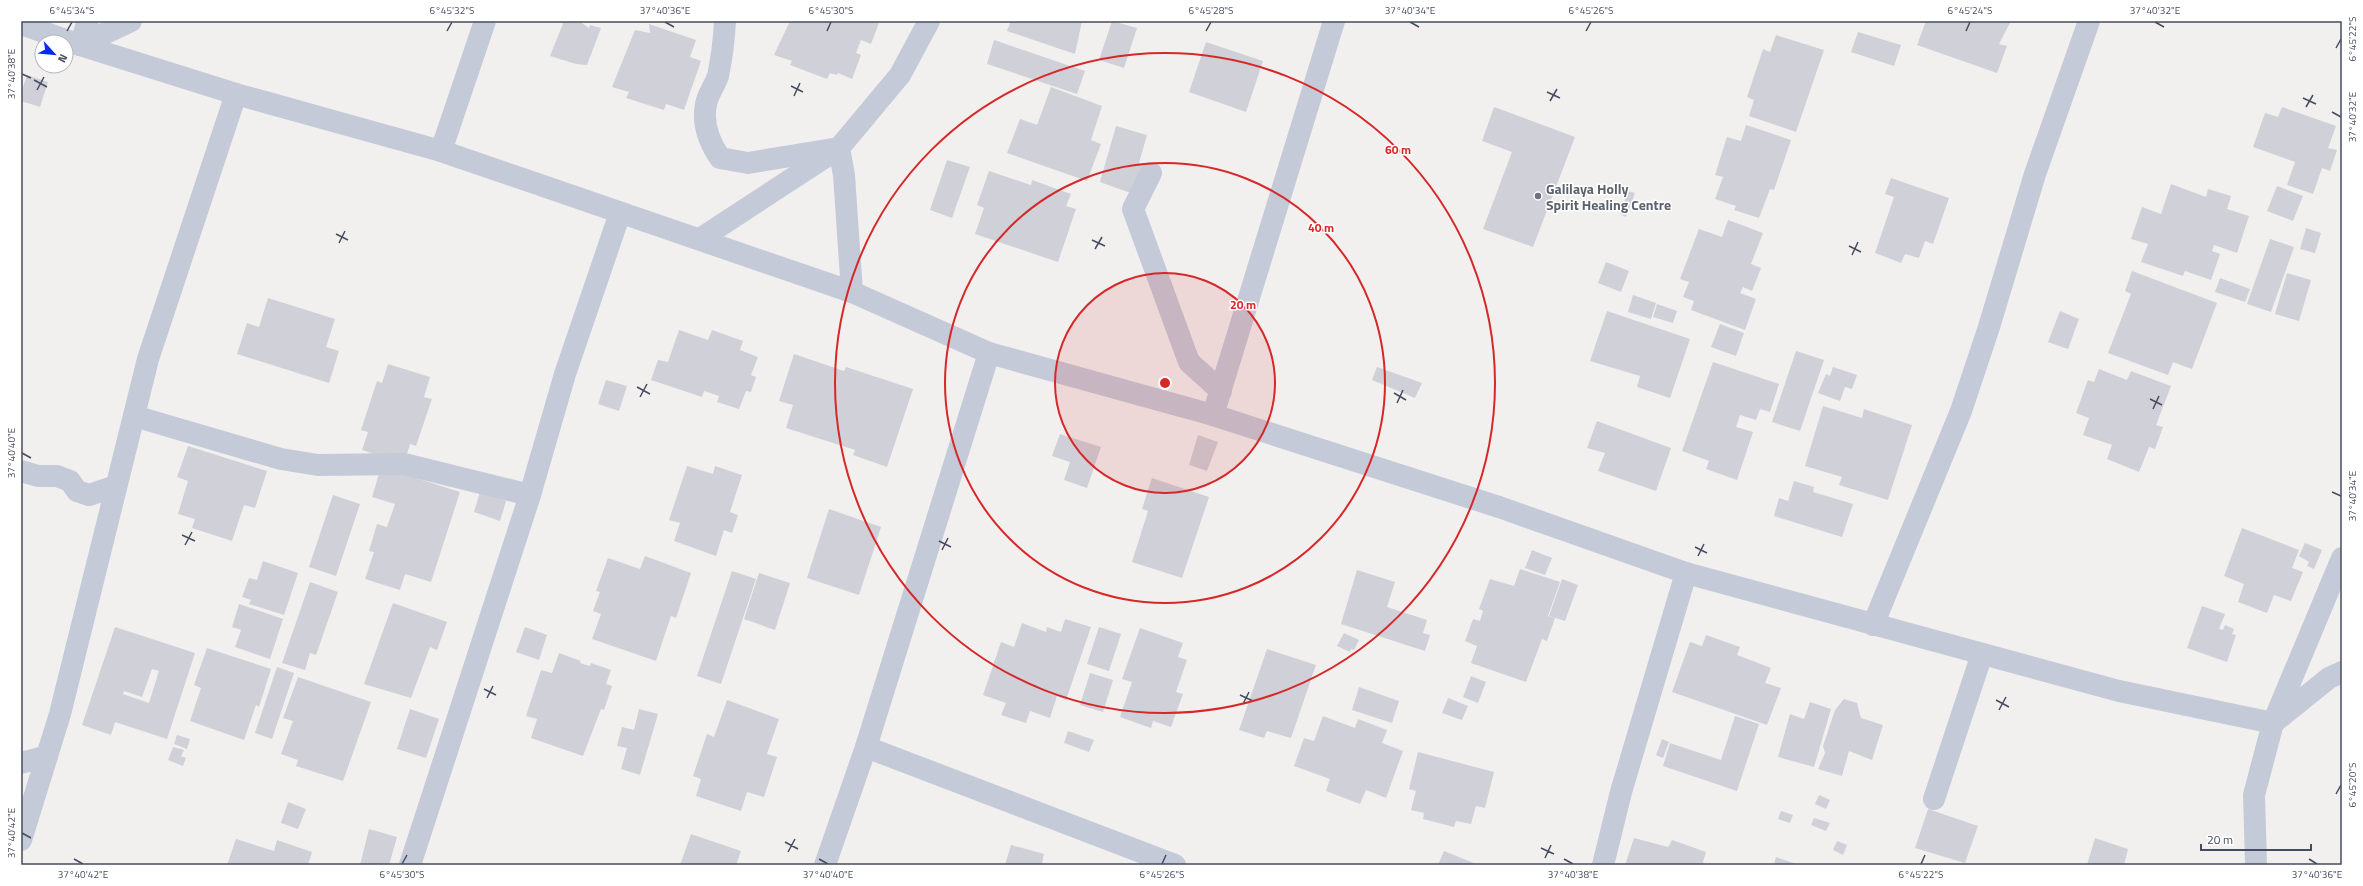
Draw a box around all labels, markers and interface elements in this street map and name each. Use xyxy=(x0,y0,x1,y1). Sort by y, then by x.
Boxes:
text: 6°45'34"S xyxy=(50,3,94,18)
text: 6°45'32"S xyxy=(430,3,474,18)
text: 37°40'36"E xyxy=(640,3,691,18)
text: 6°45'30"S xyxy=(809,3,853,18)
text: 6°45'28"S xyxy=(1189,3,1233,18)
text: 37°40'34"E xyxy=(1385,3,1436,18)
text: 6°45'26"S xyxy=(1569,3,1613,18)
text: 6°45'24"S xyxy=(1948,3,1992,18)
text: 37°40'32"E xyxy=(2130,3,2181,18)
text: 6°45'22"S xyxy=(2345,17,2360,61)
north arrow xyxy=(34,34,74,74)
text: 37°40'38"E xyxy=(4,48,19,99)
text: N xyxy=(54,52,72,66)
text: 37°40'32"E xyxy=(2345,91,2360,142)
text: 60 m xyxy=(1385,140,1411,159)
place label: Galilaya Holly Spirit Healing Centre xyxy=(1546,178,1671,215)
marker: Galilaya Holly Spirit Healing Centre xyxy=(1533,191,1543,201)
text: 40 m xyxy=(1308,218,1334,237)
text: 20 m xyxy=(1230,295,1256,314)
centre of rings xyxy=(1158,376,1172,390)
text: 37°40'40"E xyxy=(4,427,19,478)
text: 37°40'34"E xyxy=(2345,470,2360,521)
text: 6°45'20"S xyxy=(2345,763,2360,807)
text: 37°40'42"E xyxy=(4,807,19,858)
scale bar xyxy=(2201,826,2311,852)
text: 20 m xyxy=(2207,830,2233,849)
text: 37°40'42"E xyxy=(58,867,109,882)
text: 6°45'30"S xyxy=(380,867,424,882)
text: 37°40'40"E xyxy=(803,867,854,882)
text: 6°45'26"S xyxy=(1140,867,1184,882)
text: 37°40'38"E xyxy=(1548,867,1599,882)
text: 6°45'22"S xyxy=(1899,867,1943,882)
text: 37°40'36"E xyxy=(2292,867,2343,882)

